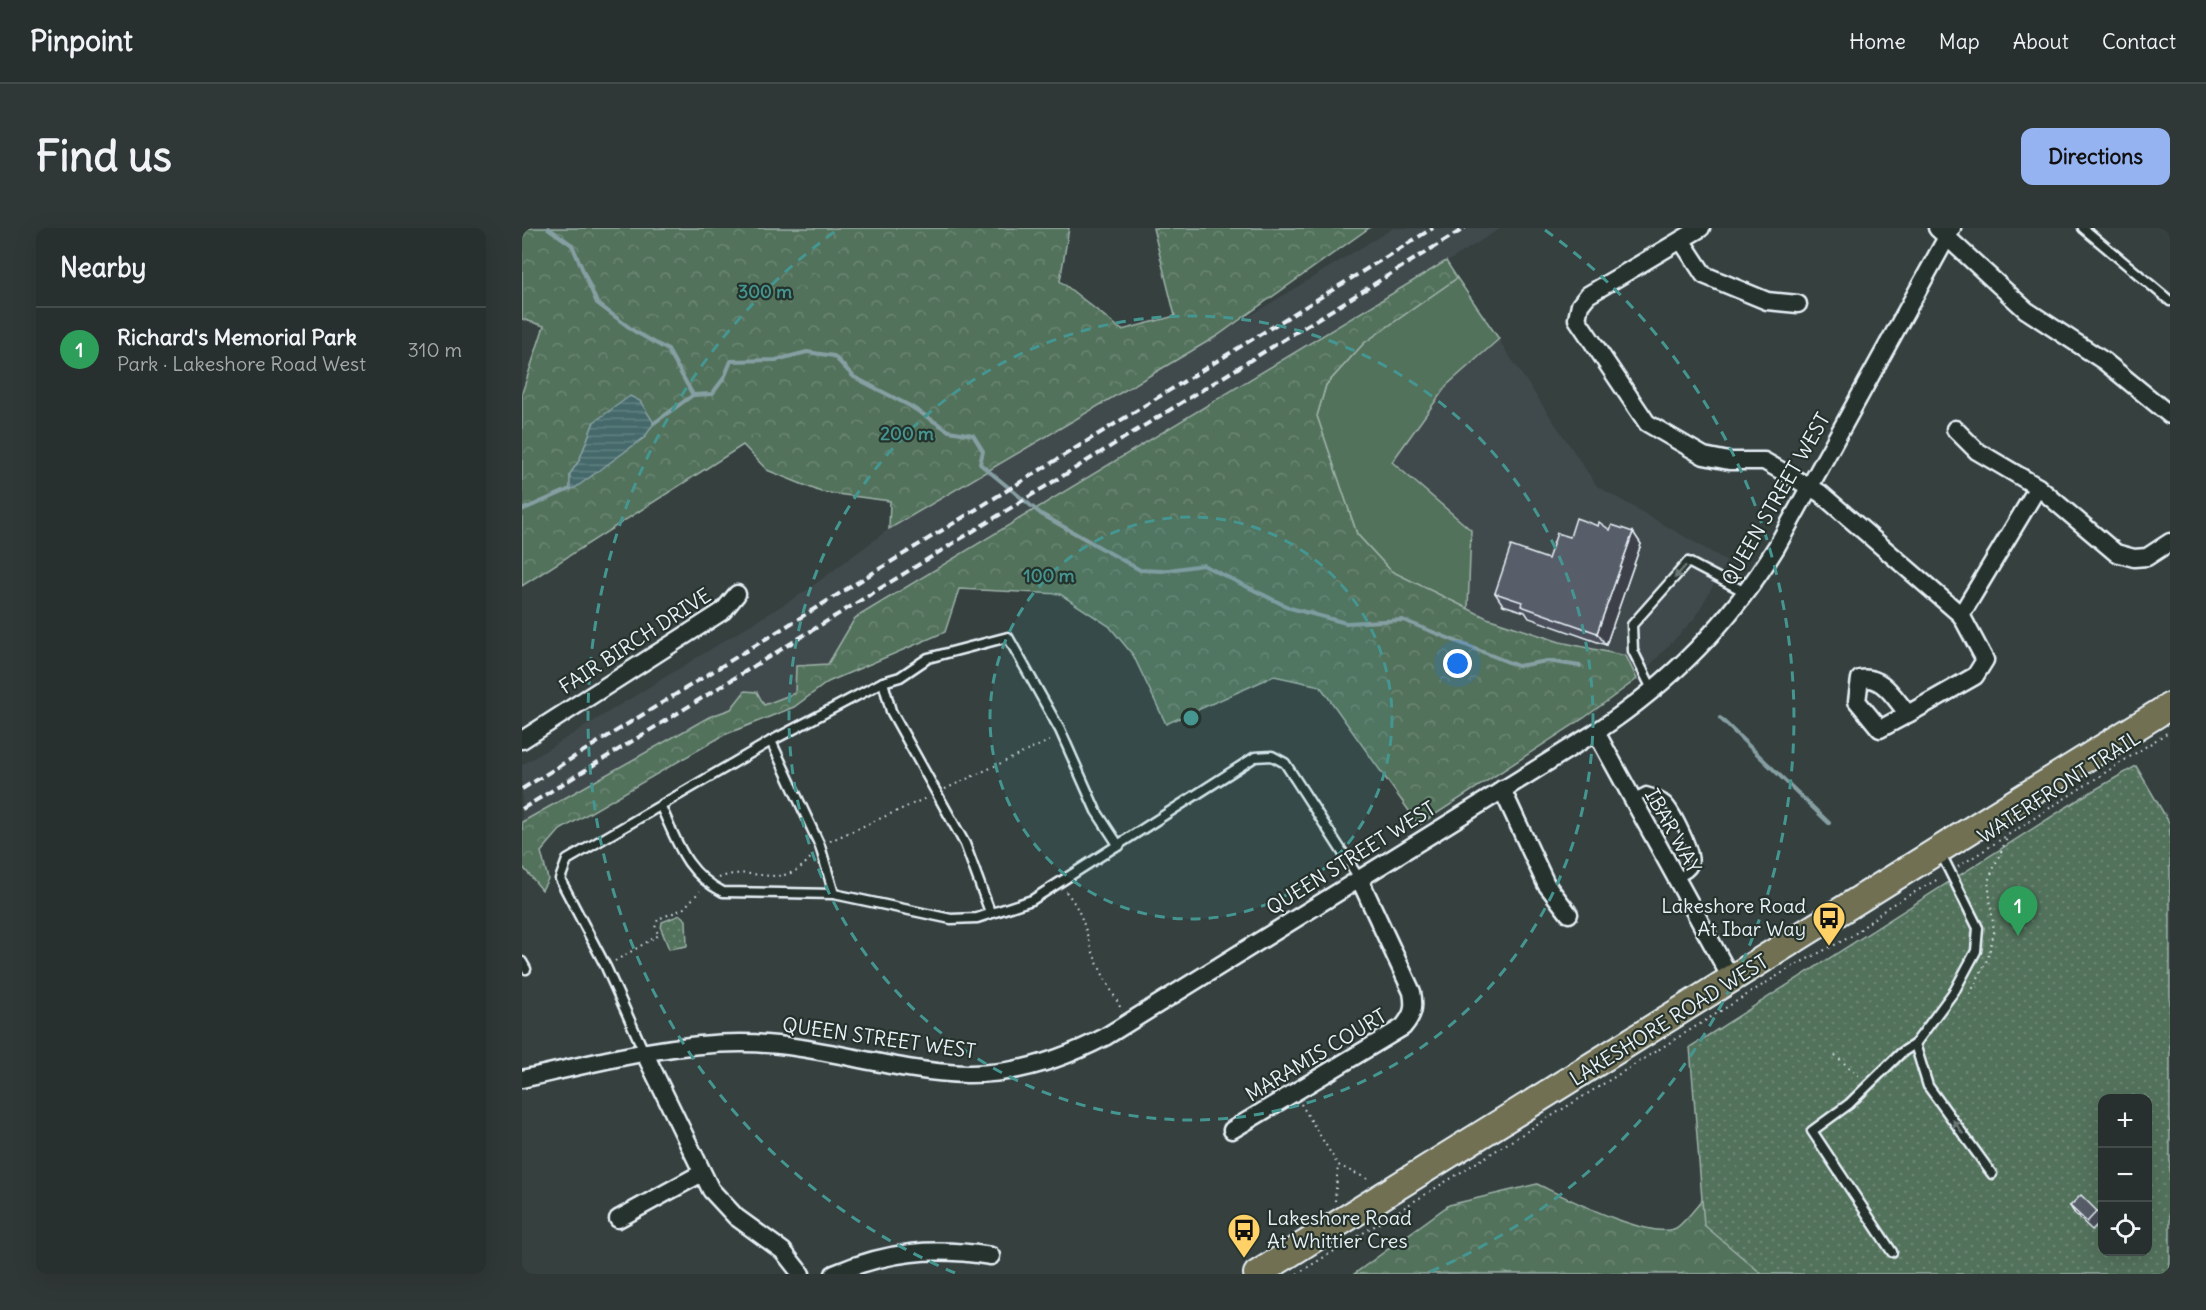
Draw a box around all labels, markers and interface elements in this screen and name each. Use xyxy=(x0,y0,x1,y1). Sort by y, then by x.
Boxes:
text: Pinpoint xyxy=(30,23,133,59)
text: Home xyxy=(1849,28,1906,55)
text: Map xyxy=(1939,28,1980,55)
text: About xyxy=(2013,28,2069,55)
text: Contact xyxy=(2102,28,2176,55)
button: Directions xyxy=(2021,128,2170,185)
text: Find us xyxy=(36,130,172,182)
text: Nearby xyxy=(60,251,146,284)
text: 300 m xyxy=(738,280,792,303)
text: Richard's Memorial Park xyxy=(117,323,357,351)
text: 1 xyxy=(76,337,83,362)
text: 310 m xyxy=(407,337,462,362)
text: Park · Lakeshore Road West xyxy=(117,351,366,376)
street label: QUEEN STREET WEST xyxy=(1716,408,1835,589)
text: 200 m xyxy=(880,422,934,445)
text: 100 m xyxy=(1024,564,1075,587)
one-way arrow xyxy=(1674,564,1687,579)
street label: FAIR BIRCH DRIVE xyxy=(554,582,715,699)
your location xyxy=(1443,649,1472,678)
centre of rings xyxy=(1181,708,1201,728)
street label: WATERFRONT TRAIL xyxy=(1973,725,2145,848)
street label: IBAR WAY xyxy=(1640,784,1707,877)
street label: QUEEN STREET WEST xyxy=(1261,795,1440,920)
pin: 1 xyxy=(1998,886,2038,936)
place label: Lakeshore Road At Ibar Way xyxy=(1661,893,1806,941)
bus stop icon: Lakeshore Road At Ibar Way xyxy=(1811,900,1847,947)
street label: LAKESHORE ROAD WEST xyxy=(1565,948,1772,1091)
street label: MARAMIS COURT xyxy=(1241,1003,1391,1107)
street label: QUEEN STREET WEST xyxy=(781,1012,977,1063)
map controls xyxy=(2098,1094,2152,1256)
button: + xyxy=(2098,1094,2152,1148)
one-way arrow xyxy=(1952,1119,1964,1135)
button: − xyxy=(2098,1148,2152,1202)
button: locate xyxy=(2098,1202,2152,1256)
place label: Lakeshore Road At Whittier Cres xyxy=(1267,1205,1412,1253)
bus stop icon: Lakeshore Road At Whittier Cres xyxy=(1226,1212,1262,1259)

